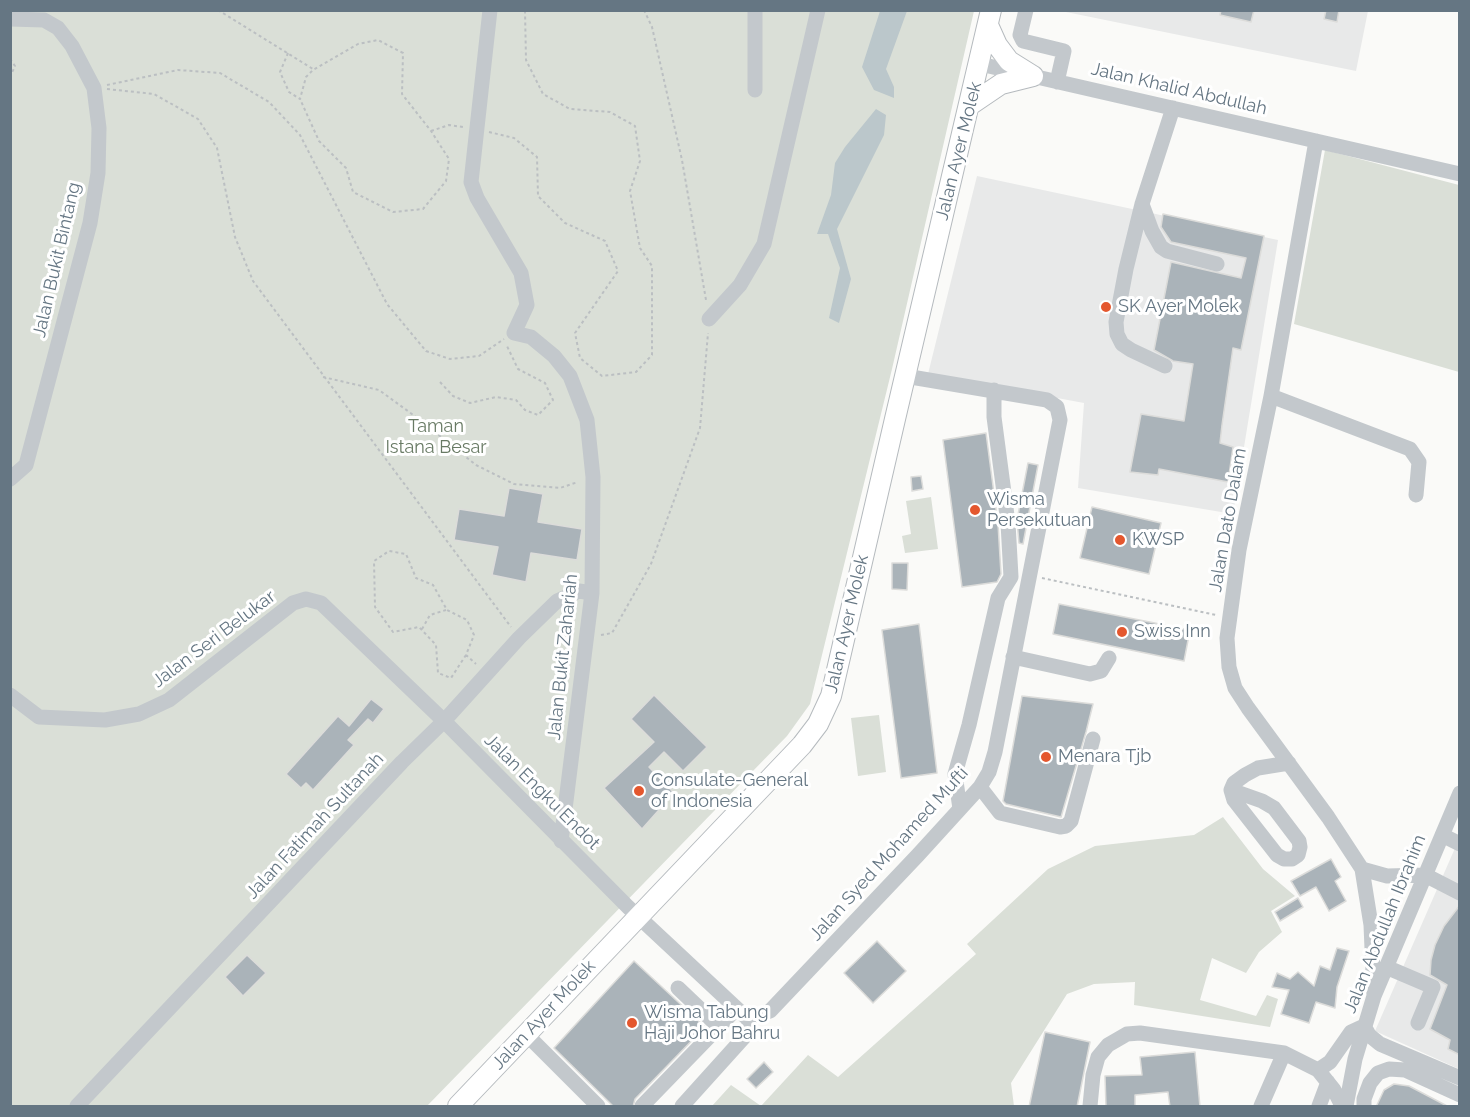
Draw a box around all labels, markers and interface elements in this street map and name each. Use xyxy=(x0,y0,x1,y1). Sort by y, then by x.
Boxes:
street label: Jalan Khalid Abdullah xyxy=(1089,58,1269,120)
street label: Jalan Ayer Molek xyxy=(931,80,987,222)
street label: Jalan Bukit Bintang xyxy=(29,180,85,340)
place label: SK Ayer Molek xyxy=(1118,296,1239,318)
marker: SK Ayer Molek xyxy=(1099,300,1113,314)
park label: Taman Istana Besar xyxy=(385,416,487,458)
street label: Jalan Dato Dalam xyxy=(1205,446,1251,594)
place label: Wisma Persekutuan xyxy=(987,489,1091,532)
marker: Wisma Persekutuan xyxy=(968,503,982,517)
place label: KWSP xyxy=(1132,529,1184,551)
marker: KWSP xyxy=(1113,533,1127,547)
street label: Jalan Ayer Molek xyxy=(821,552,873,696)
street label: Jalan Bukit Zahariah xyxy=(544,573,582,741)
street label: Jalan Seri Belukar xyxy=(148,586,280,692)
place label: Swiss Inn xyxy=(1134,621,1211,643)
marker: Swiss Inn xyxy=(1115,625,1129,639)
street label: Jalan Engku Endot xyxy=(480,730,604,854)
place label: Menara Tjb xyxy=(1058,746,1151,768)
street label: Jalan Fatimah Sultanah xyxy=(242,748,388,904)
marker: Menara Tjb xyxy=(1039,750,1053,764)
street label: Jalan Syed Mohamed Mufti xyxy=(805,763,973,945)
place label: Consulate-General of Indonesia xyxy=(651,770,808,812)
marker: Consulate-General of Indonesia xyxy=(632,784,646,798)
street label: Jalan Abdullah Ibrahim xyxy=(1339,832,1431,1016)
street label: Jalan Ayer Molek xyxy=(488,956,600,1074)
place label: Wisma Tabung Haji Johor Bahru xyxy=(644,1002,780,1044)
marker: Wisma Tabung Haji Johor Bahru xyxy=(625,1016,639,1030)

